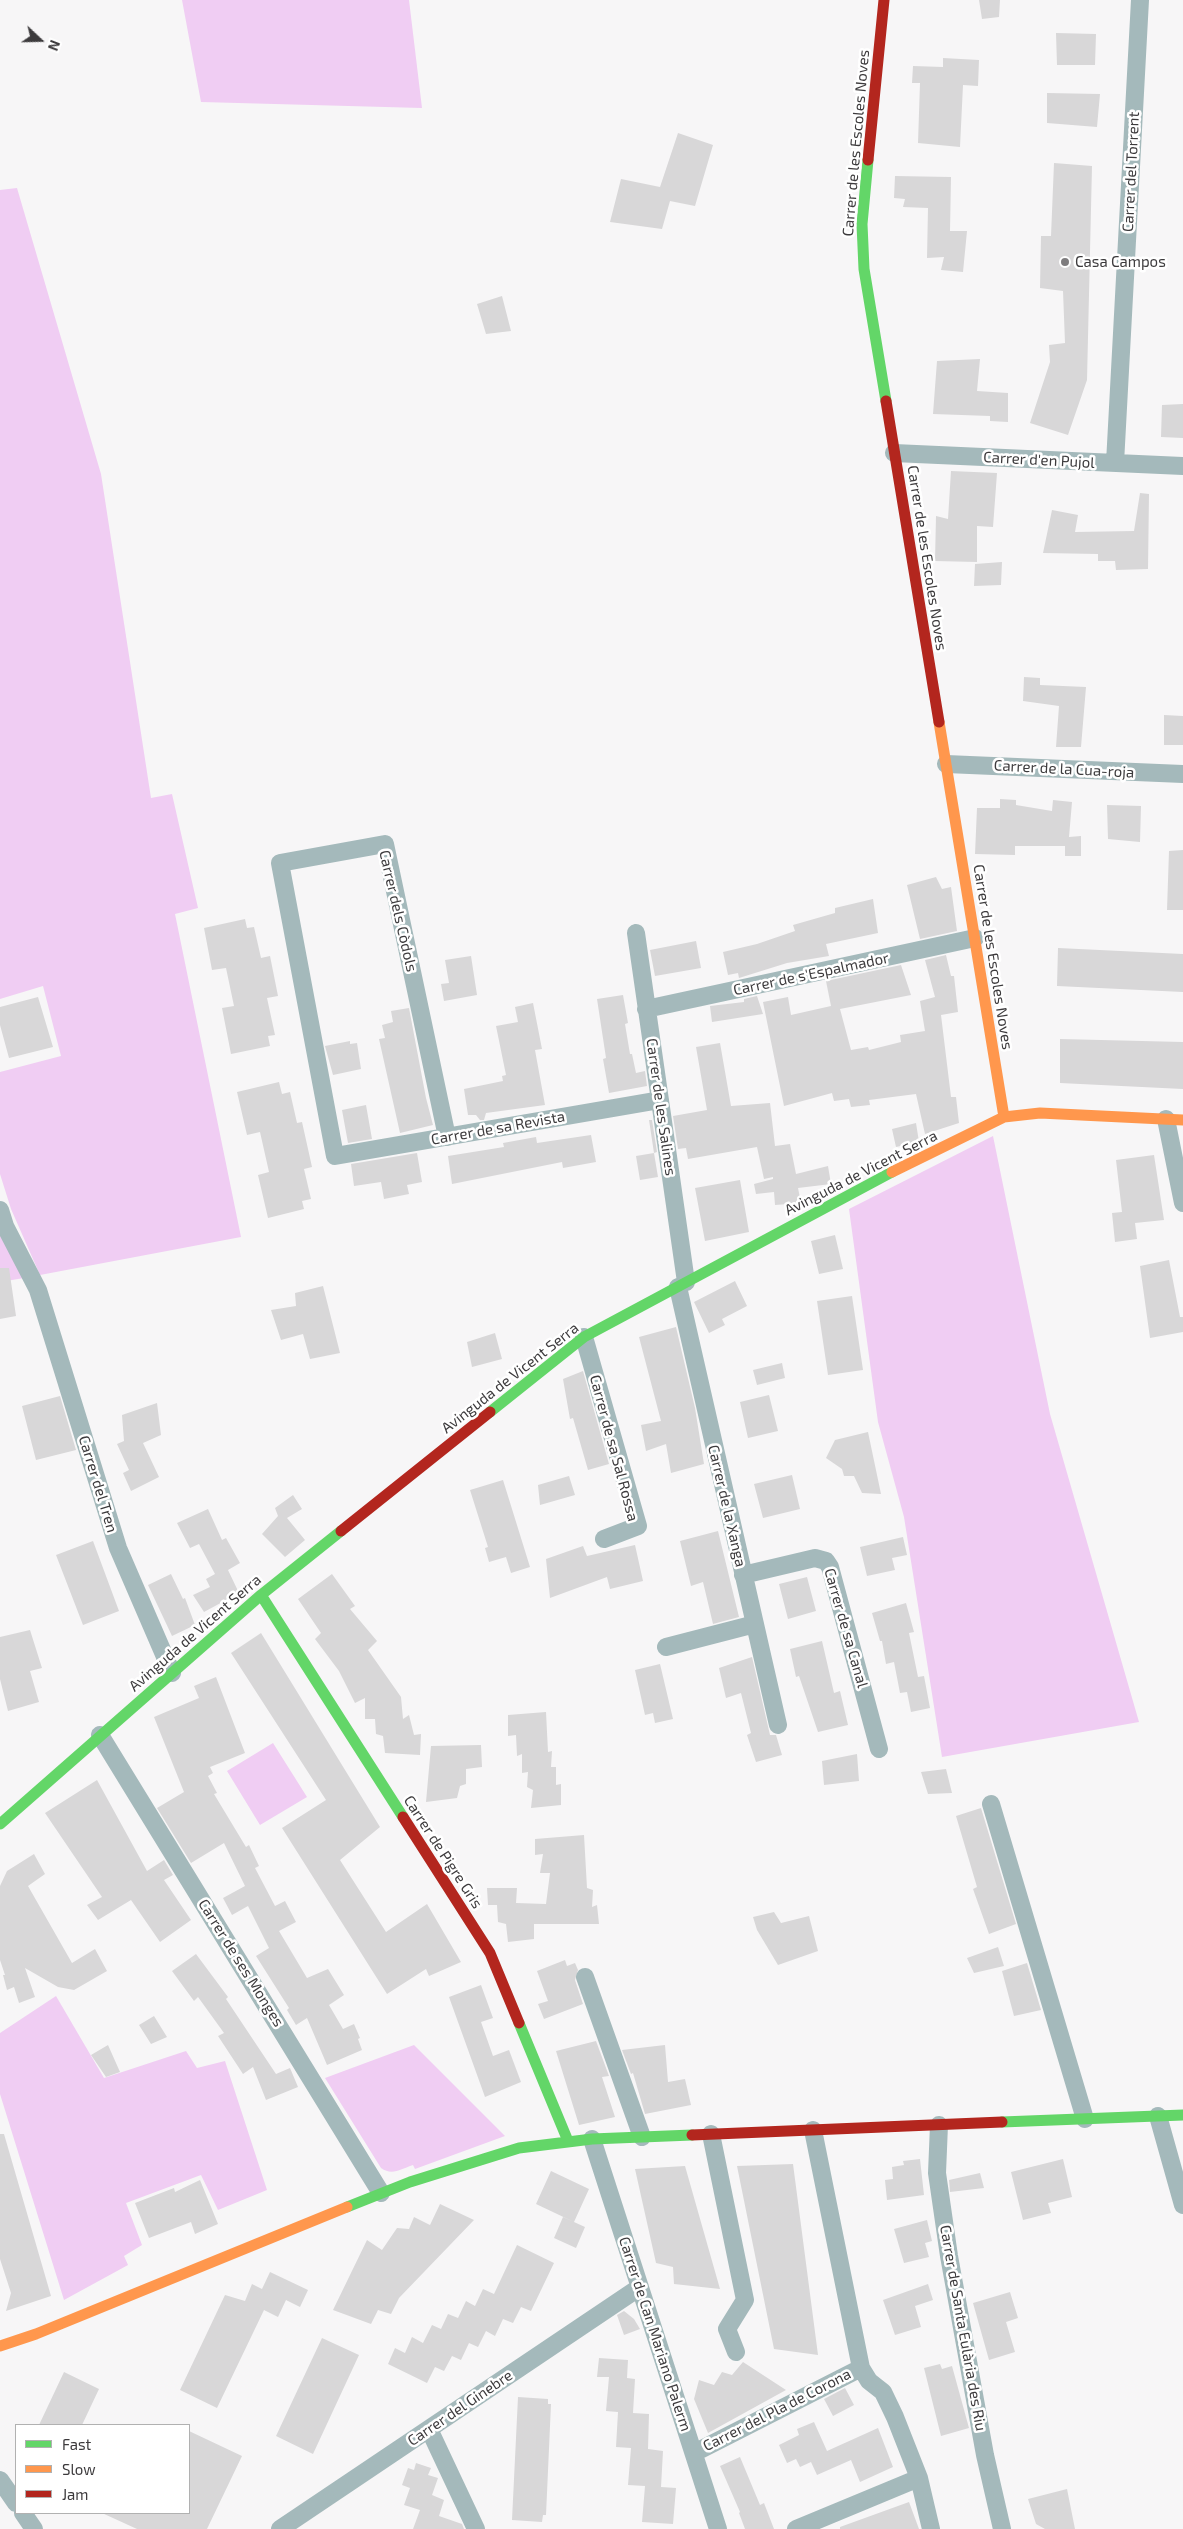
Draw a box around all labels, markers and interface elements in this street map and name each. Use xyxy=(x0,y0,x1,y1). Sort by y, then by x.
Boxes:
north arrow xyxy=(15,15,65,65)
text: N xyxy=(45,38,64,53)
street label: Carrer de les Escoles Noves xyxy=(839,49,873,237)
street label: Carrer del Torrent xyxy=(1119,111,1143,233)
place label: Casa Campos xyxy=(1075,253,1166,271)
marker: Casa Campos xyxy=(1059,256,1071,268)
street label: Carrer d'en Pujol xyxy=(983,448,1095,472)
street label: Carrer de les Escoles Noves xyxy=(903,464,951,652)
street label: Carrer de la Cua-roja xyxy=(993,756,1135,782)
street label: Carrer dels Còdols xyxy=(375,848,421,974)
street label: Carrer de les Escoles Noves xyxy=(969,863,1017,1051)
street label: Carrer de s'Espalmador xyxy=(732,949,890,999)
street label: Carrer de les Salines xyxy=(642,1037,680,1177)
street label: Carrer de sa Revista xyxy=(430,1107,566,1149)
street label: Avinguda de Vicent Serra xyxy=(782,1127,940,1219)
street label: Avinguda de Vicent Serra xyxy=(438,1319,582,1437)
street label: Carrer de sa Sal Rossa xyxy=(586,1373,642,1523)
street label: Carrer del Tren xyxy=(75,1433,121,1535)
street label: Carrer de la Xanga xyxy=(704,1443,750,1569)
street label: Carrer de sa Canal xyxy=(820,1566,872,1690)
street label: Avinguda de Vicent Serra xyxy=(125,1571,265,1695)
street label: Carrer de Pigre Gris xyxy=(400,1792,486,1912)
street label: Carrer de ses Monges xyxy=(194,1896,288,2030)
street label: Carrer de Santa Eulària des Riu xyxy=(936,2224,990,2432)
street label: Carrer de Can Mariano Palerm xyxy=(615,2234,695,2434)
street label: Carrer del Pla de Corona xyxy=(700,2365,854,2455)
street label: Carrer del Ginebre xyxy=(404,2366,516,2450)
legend xyxy=(15,2424,190,2514)
text: Fast xyxy=(62,2435,91,2453)
text: Slow xyxy=(62,2460,96,2478)
text: Jam xyxy=(62,2485,88,2503)

